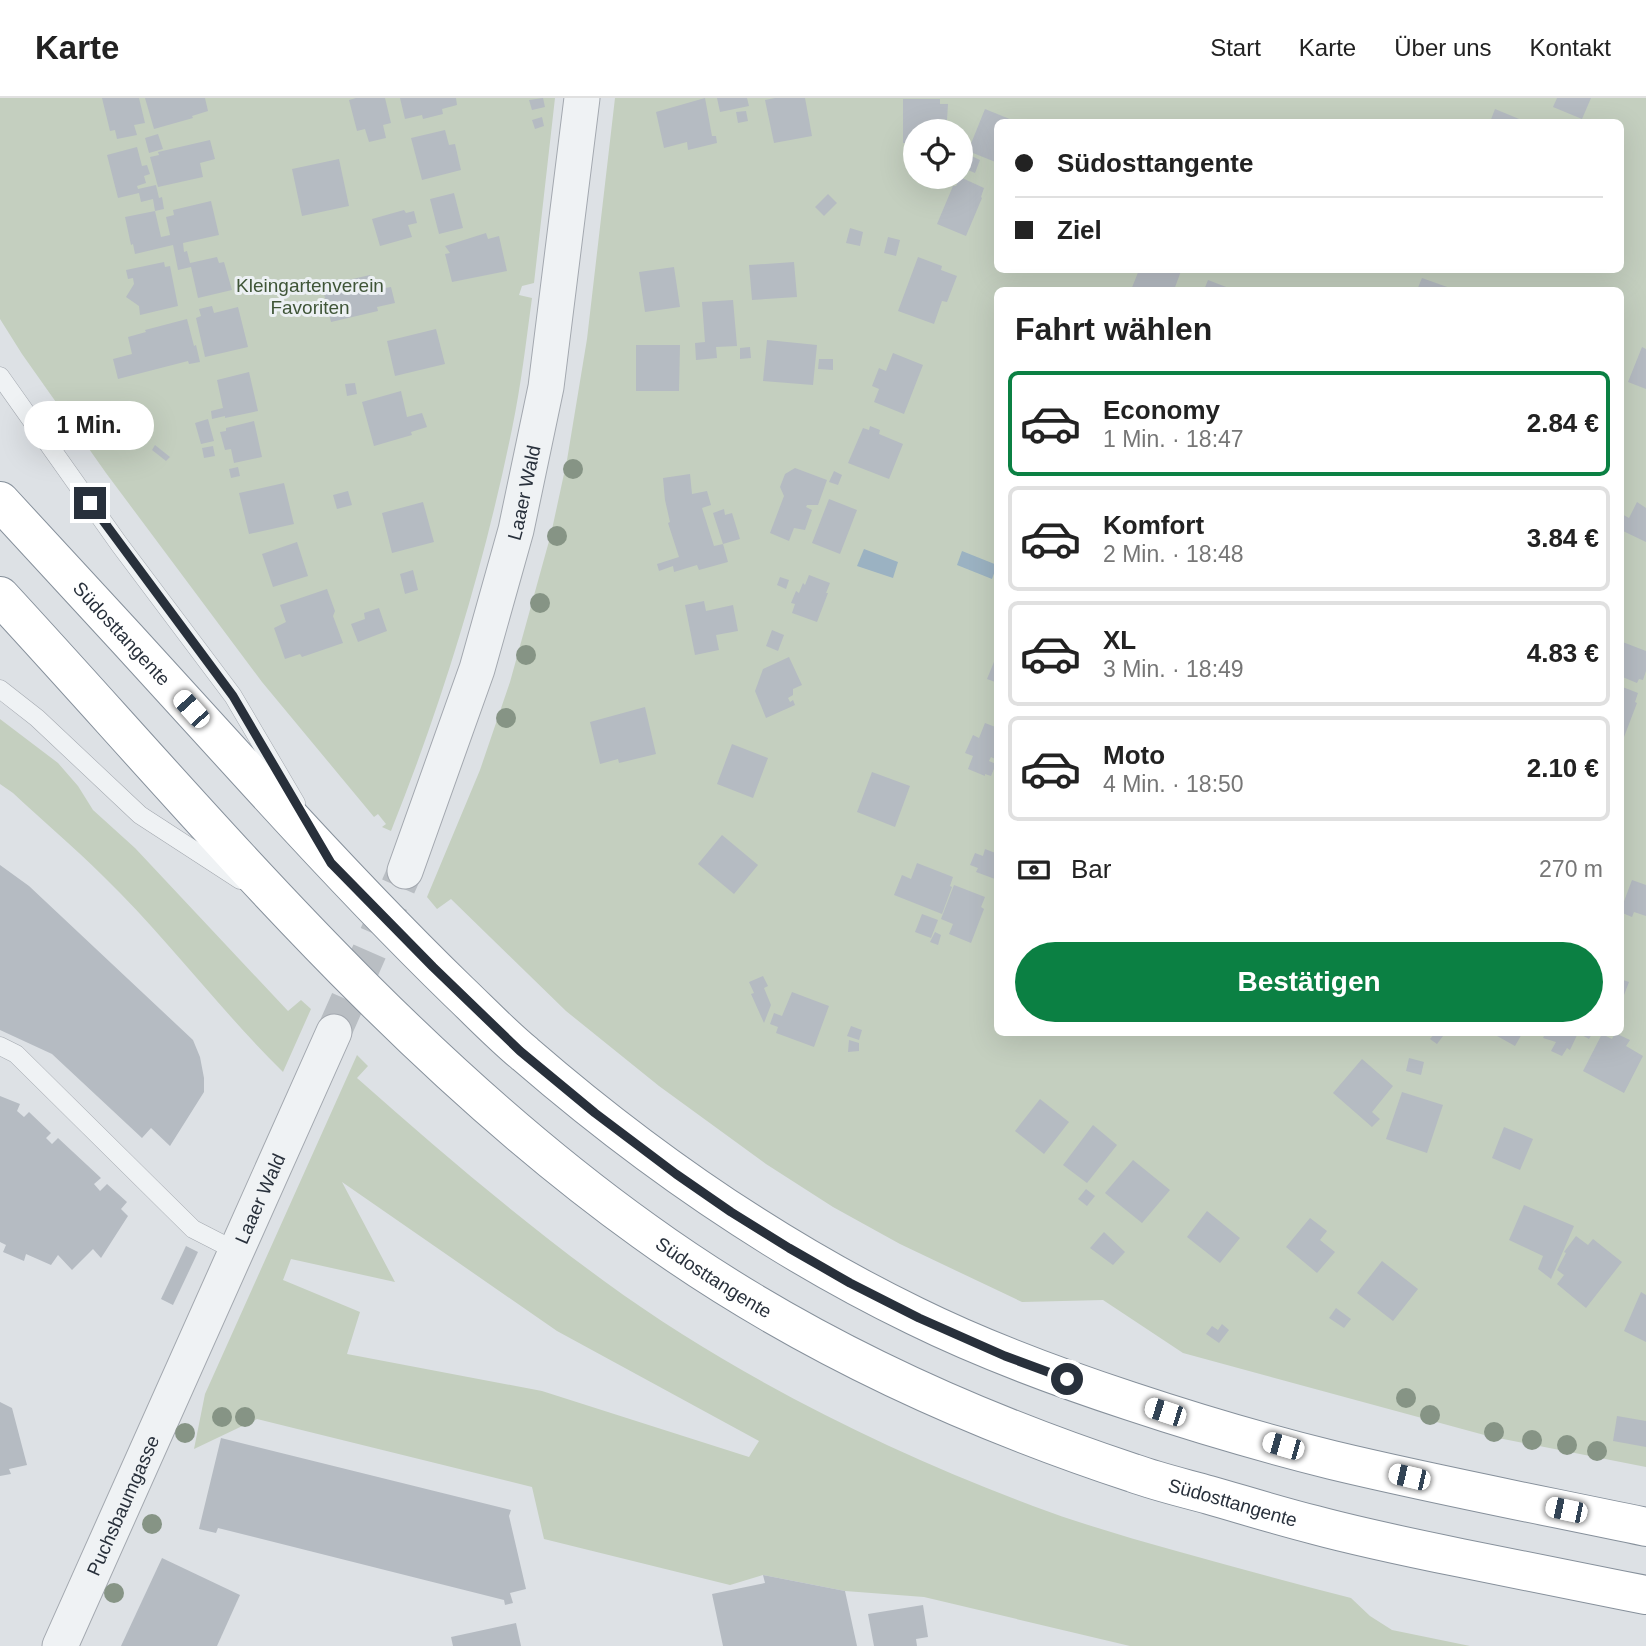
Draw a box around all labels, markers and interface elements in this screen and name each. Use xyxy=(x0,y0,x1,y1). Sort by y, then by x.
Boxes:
text: Karte xyxy=(35,29,119,66)
text: Start xyxy=(1210,34,1261,61)
text: Karte xyxy=(1299,34,1356,61)
text: Über uns xyxy=(1394,34,1492,61)
text: Kontakt xyxy=(1530,34,1611,61)
map controls xyxy=(903,119,973,189)
button: locate xyxy=(903,119,973,189)
text: Südosttangente xyxy=(1057,148,1253,178)
text: Ziel xyxy=(1057,215,1102,245)
park label: Kleingartenverein Favoriten xyxy=(236,275,384,318)
text: Fahrt wählen xyxy=(1015,311,1212,347)
icon: car xyxy=(1019,392,1082,455)
text: Economy xyxy=(1103,395,1220,425)
callout: 1 Min. xyxy=(25,402,155,450)
text: 2.84 € xyxy=(1527,408,1599,438)
text: 1 Min. xyxy=(56,412,122,438)
text: 1 Min. · 18:47 xyxy=(1103,426,1244,452)
street label: Laaer Wald xyxy=(503,443,544,543)
route end xyxy=(74,487,106,519)
icon: car xyxy=(1019,507,1082,570)
text: Komfort xyxy=(1103,510,1204,540)
text: 3.84 € xyxy=(1527,523,1599,553)
text: 2 Min. · 18:48 xyxy=(1103,541,1244,567)
street label: Südosttangente xyxy=(69,577,175,689)
icon: car xyxy=(1019,622,1082,685)
text: XL xyxy=(1103,625,1136,655)
text: 4.83 € xyxy=(1527,638,1599,668)
text: 3 Min. · 18:49 xyxy=(1103,656,1244,682)
car xyxy=(170,686,213,732)
icon: car xyxy=(1019,737,1082,800)
text: Moto xyxy=(1103,740,1165,770)
text: 2.10 € xyxy=(1527,753,1599,783)
text: 4 Min. · 18:50 xyxy=(1103,771,1244,797)
icon: cash xyxy=(1015,851,1053,889)
text: Bar xyxy=(1071,854,1111,884)
text: 270 m xyxy=(1539,856,1603,882)
button: Bestätigen xyxy=(1015,942,1603,1022)
street label: Laaer Wald xyxy=(230,1150,289,1247)
street label: Südosttangente xyxy=(652,1232,775,1322)
route start xyxy=(1051,1363,1083,1395)
car xyxy=(1142,1396,1189,1428)
car xyxy=(1260,1430,1307,1462)
street label: Puchsbaumgasse xyxy=(82,1432,163,1579)
car xyxy=(1387,1462,1432,1492)
street label: Südosttangente xyxy=(1166,1474,1300,1530)
car xyxy=(1544,1495,1589,1525)

